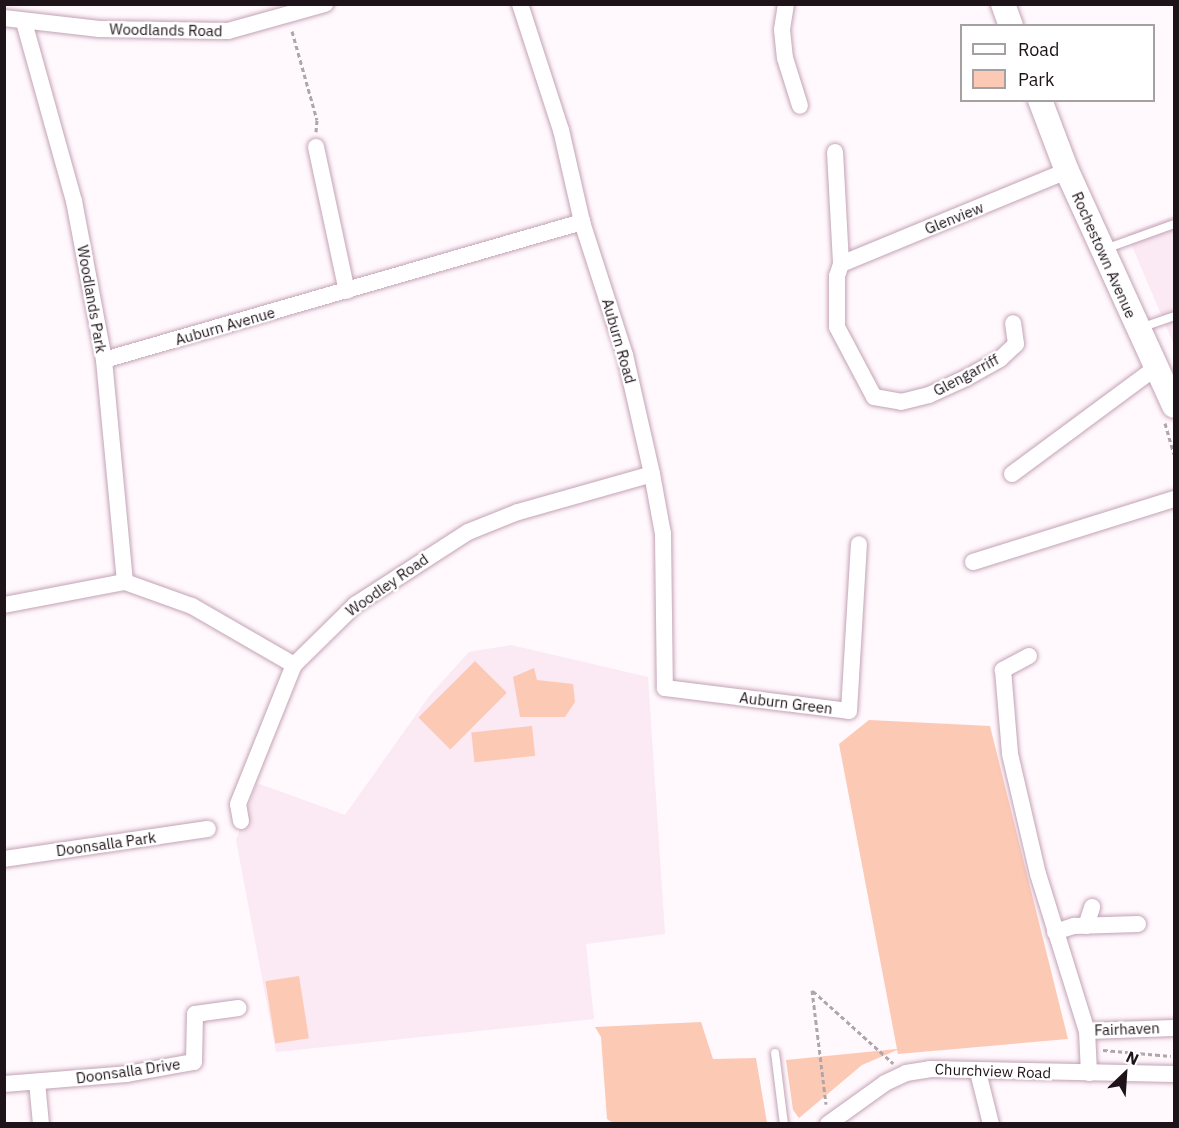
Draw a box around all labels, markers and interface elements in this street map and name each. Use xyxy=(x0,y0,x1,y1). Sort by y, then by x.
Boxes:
street label: Woodlands Road xyxy=(109,20,223,40)
legend xyxy=(960,24,1155,102)
text: Road xyxy=(1018,38,1059,61)
text: Park xyxy=(1018,68,1054,91)
street label: Rochestown Avenue xyxy=(1068,189,1140,321)
street label: Glenview xyxy=(922,198,986,238)
street label: Woodlands Park xyxy=(74,244,110,354)
street label: Auburn Road xyxy=(598,297,640,385)
street label: Auburn Avenue xyxy=(173,303,277,349)
street label: Glengarriff xyxy=(930,350,1002,400)
street label: Woodley Road xyxy=(342,550,432,620)
street label: Auburn Green xyxy=(738,688,834,718)
street label: Doonsalla Park xyxy=(55,828,157,860)
street label: Fairhaven xyxy=(1094,1019,1160,1039)
north arrow xyxy=(1095,1044,1155,1104)
text: N xyxy=(1123,1046,1142,1069)
street label: Doonsalla Drive xyxy=(75,1055,181,1087)
street label: Churchview Road xyxy=(934,1060,1052,1082)

